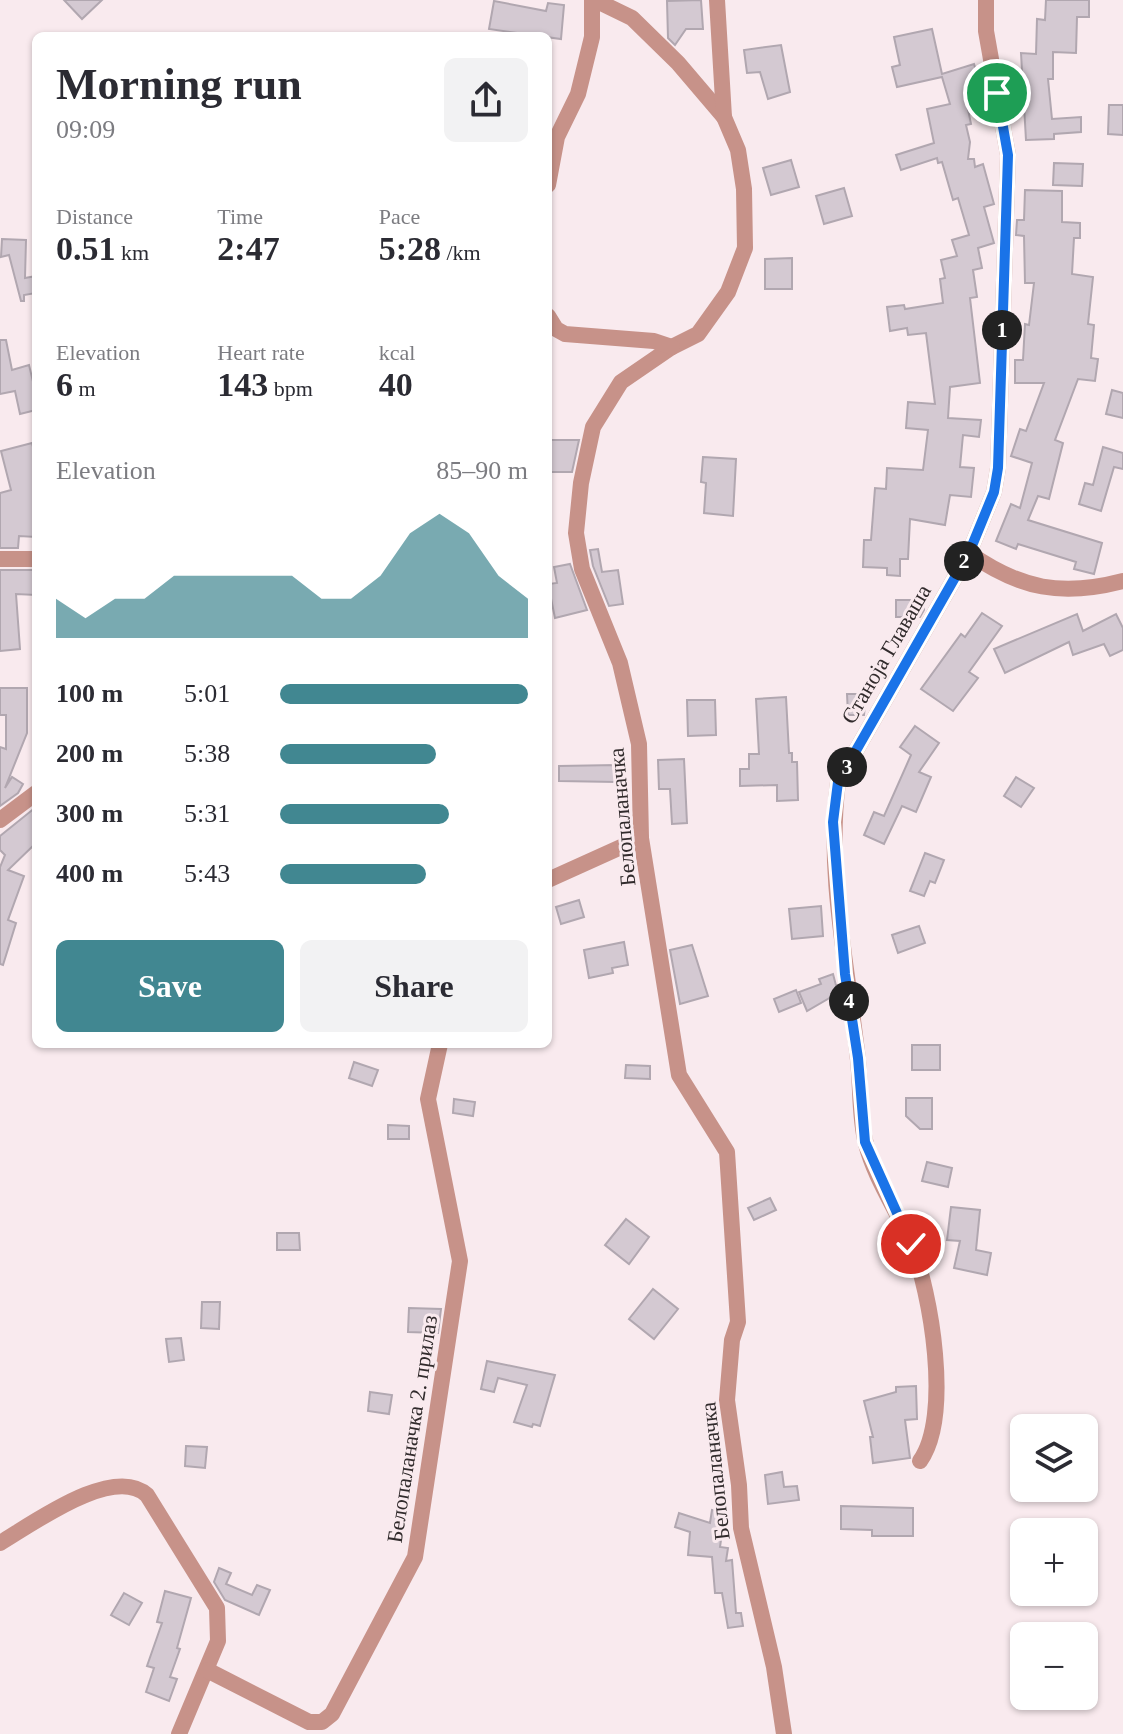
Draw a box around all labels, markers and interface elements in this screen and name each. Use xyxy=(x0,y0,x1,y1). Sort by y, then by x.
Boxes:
button: share xyxy=(444,58,528,142)
pin xyxy=(963,59,1031,127)
text: Morning run xyxy=(56,60,302,109)
icon: arrive xyxy=(975,71,1019,115)
text: 09:09 xyxy=(56,115,115,144)
text: Distance xyxy=(56,204,133,229)
text: Time xyxy=(217,204,263,229)
text: Pace xyxy=(379,204,420,229)
text: 0.51 xyxy=(56,230,116,267)
text: 2:47 xyxy=(217,230,280,267)
text: 5:28 xyxy=(379,230,441,267)
text: km xyxy=(116,240,149,265)
text: /km xyxy=(441,240,481,265)
pin: 1 xyxy=(982,310,1022,350)
text: 1 xyxy=(997,317,1008,342)
text: Elevation xyxy=(56,340,140,365)
text: Heart rate xyxy=(217,340,305,365)
text: kcal xyxy=(379,340,415,365)
text: 6 xyxy=(56,366,73,403)
text: 143 xyxy=(217,366,268,403)
text: 40 xyxy=(379,366,413,403)
text: m xyxy=(73,376,96,401)
text: bpm xyxy=(268,376,313,401)
text: Elevation xyxy=(56,456,156,485)
text: 85–90 m xyxy=(436,456,528,485)
pin: 2 xyxy=(944,541,984,581)
text: 2 xyxy=(959,548,970,573)
street label: Станоја Главаша xyxy=(836,580,936,728)
text: 100 m xyxy=(56,679,123,708)
text: 5:01 xyxy=(184,679,230,708)
text: 200 m xyxy=(56,739,123,768)
text: 5:38 xyxy=(184,739,230,768)
street label: Белопаланачка xyxy=(603,747,640,887)
pin: 3 xyxy=(827,747,867,787)
text: 3 xyxy=(842,754,853,779)
text: 300 m xyxy=(56,799,123,828)
text: 5:31 xyxy=(184,799,230,828)
text: 400 m xyxy=(56,859,123,888)
text: 5:43 xyxy=(184,859,230,888)
button: Save xyxy=(56,940,284,1032)
button: Share xyxy=(300,940,528,1032)
pin: 4 xyxy=(829,981,869,1021)
text: 4 xyxy=(844,988,855,1013)
pin xyxy=(877,1210,945,1278)
icon: check xyxy=(889,1222,933,1266)
street label: Белопаланачка 2. прилаз xyxy=(382,1313,442,1545)
street label: Белопаланачка xyxy=(695,1400,735,1541)
map controls xyxy=(1010,1414,1098,1710)
button: layers xyxy=(1010,1414,1098,1502)
button: + xyxy=(1010,1518,1098,1606)
button: − xyxy=(1010,1622,1098,1710)

